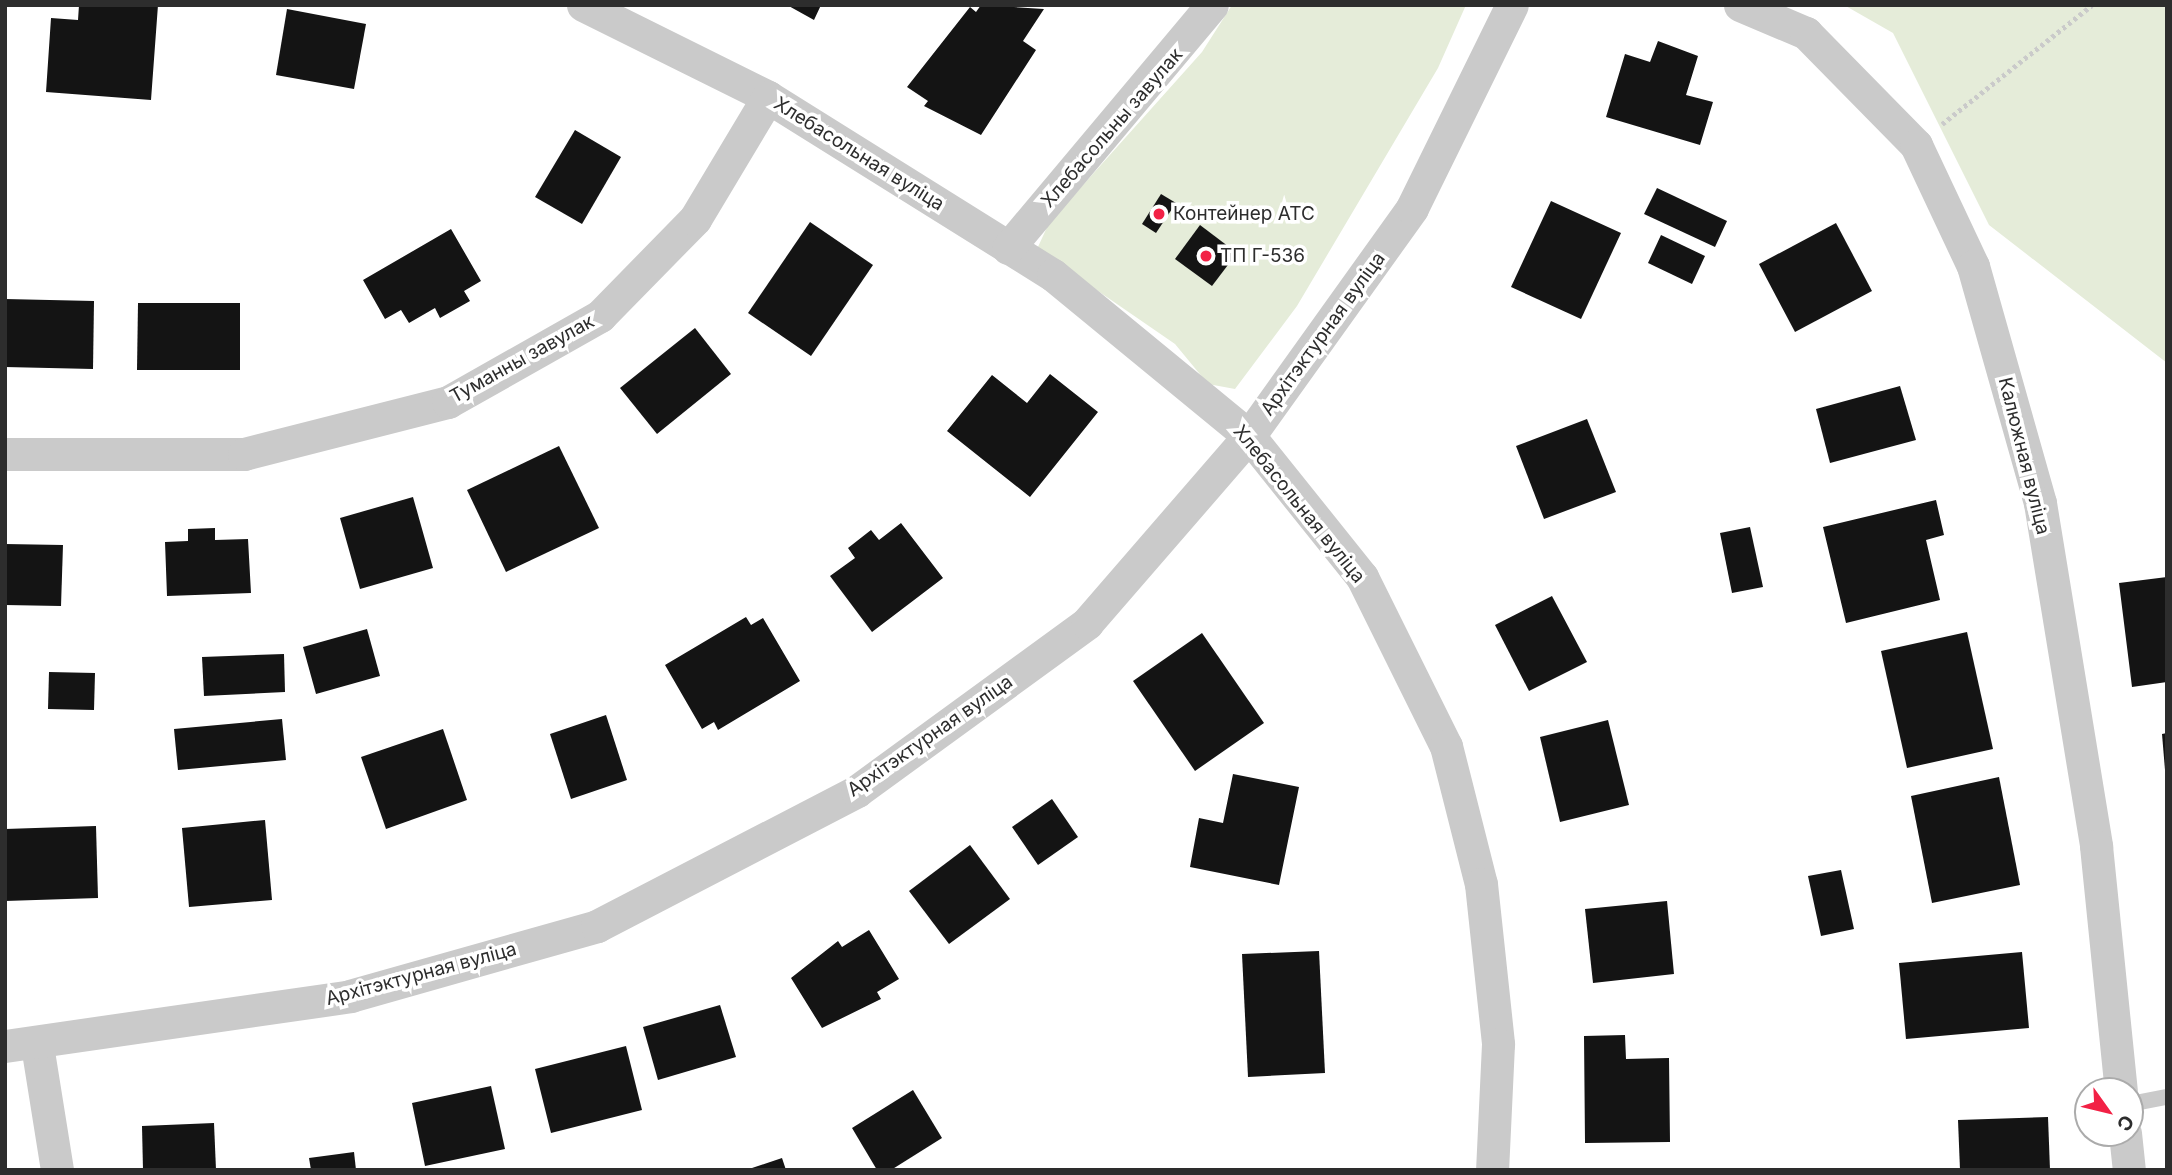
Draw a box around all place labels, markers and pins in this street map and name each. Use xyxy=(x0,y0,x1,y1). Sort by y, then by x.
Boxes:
place label: Контейнер АТС xyxy=(1173,203,1315,225)
marker: Контейнер АТС xyxy=(1151,206,1167,222)
place label: ТП Г-536 xyxy=(1220,245,1305,267)
marker: ТП Г-536 xyxy=(1198,248,1214,264)

